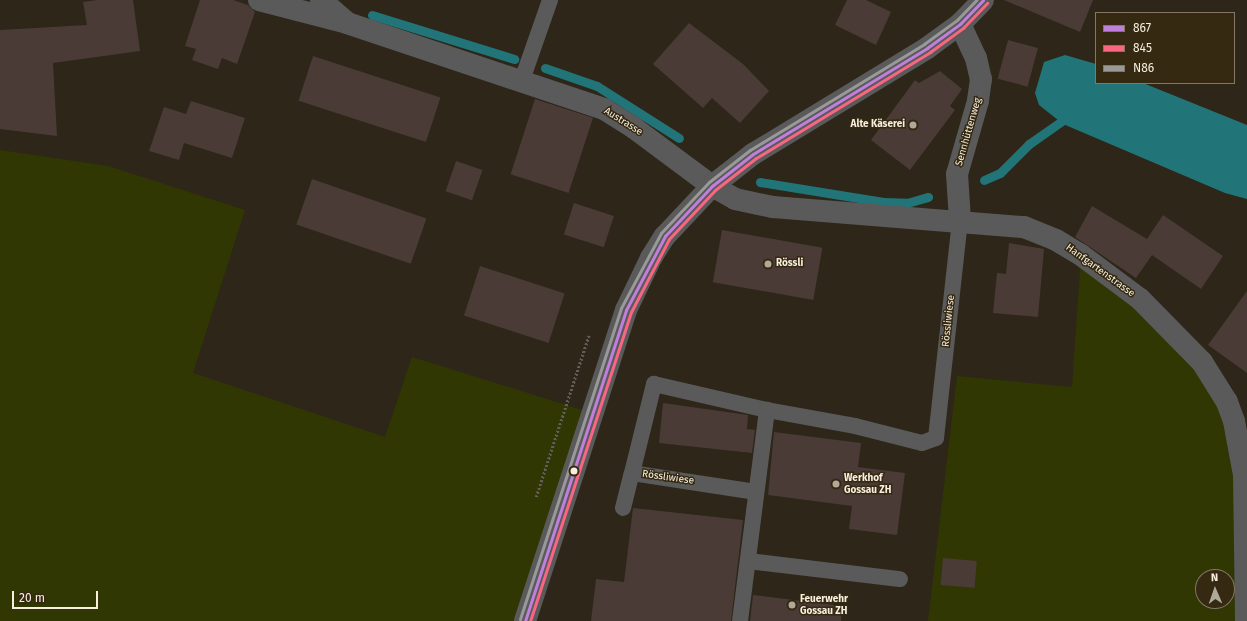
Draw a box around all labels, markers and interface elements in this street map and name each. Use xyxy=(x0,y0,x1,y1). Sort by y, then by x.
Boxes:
legend xyxy=(1095,12,1235,84)
text: 867 xyxy=(1133,21,1151,35)
text: 845 xyxy=(1133,41,1152,55)
text: N86 xyxy=(1133,61,1154,75)
street label: Sennhüttenweg xyxy=(954,96,984,168)
street label: Austrasse xyxy=(601,105,645,139)
place label: Alte Käserei xyxy=(851,119,905,131)
marker: Alte Käserei xyxy=(908,120,918,130)
street label: Hanfgartenstrasse xyxy=(1063,242,1137,300)
place label: Rössli xyxy=(776,258,803,270)
marker: Rössli xyxy=(763,259,773,269)
street label: Rössliwiese xyxy=(940,294,958,348)
unlabelled marker xyxy=(569,466,579,476)
street label: Rössliwiese xyxy=(641,468,695,488)
place label: Werkhof Gossau ZH xyxy=(844,472,891,496)
marker: Werkhof Gossau ZH xyxy=(831,479,841,489)
north arrow xyxy=(1195,569,1235,609)
text: N xyxy=(1211,571,1218,584)
scale bar xyxy=(14,583,100,609)
text: 20 m xyxy=(19,591,45,605)
place label: Feuerwehr Gossau ZH xyxy=(800,593,848,616)
marker: Feuerwehr Gossau ZH xyxy=(787,600,797,610)

